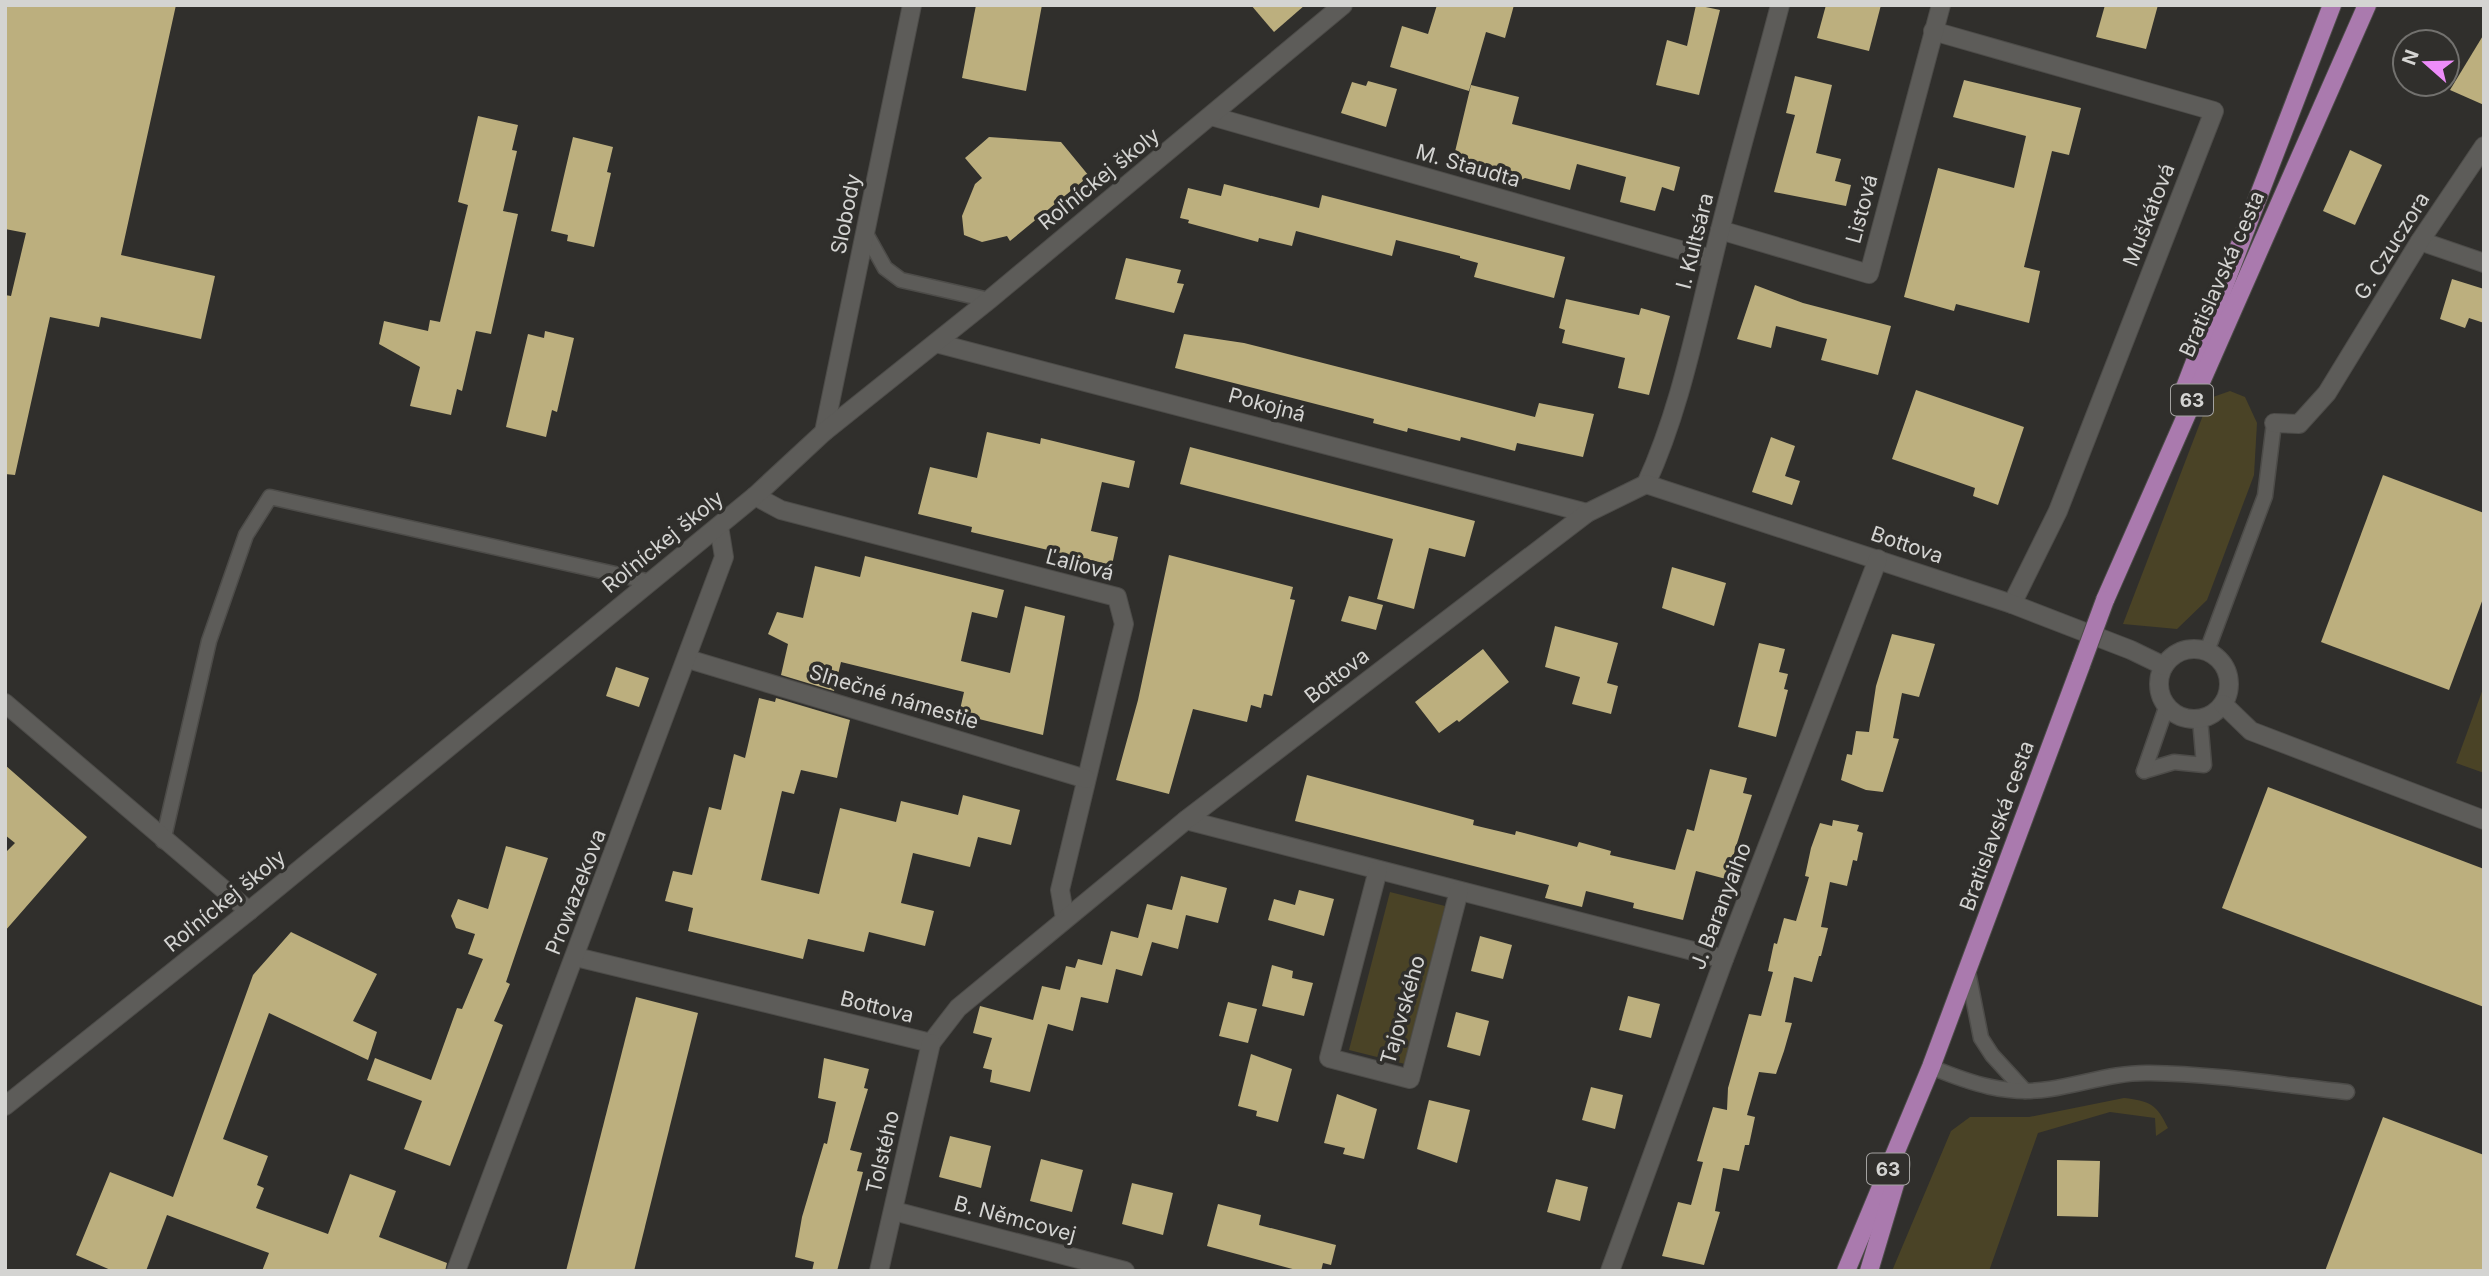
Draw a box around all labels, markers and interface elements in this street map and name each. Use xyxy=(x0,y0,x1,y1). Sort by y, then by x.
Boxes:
north arrow xyxy=(2391,28,2461,98)
text: N xyxy=(2397,47,2424,68)
street label: Roľníckej školy xyxy=(1033,122,1164,235)
street label: M. Staudta xyxy=(1413,139,1523,192)
street label: Muškátová xyxy=(2117,160,2180,270)
street label: Slobody xyxy=(825,171,866,256)
street label: Listová xyxy=(1840,172,1883,246)
street label: Bratislavská cesta xyxy=(2174,187,2269,361)
street label: G. Czuczora xyxy=(2349,187,2435,304)
street label: I. Kultsára xyxy=(1671,190,1719,291)
street label: Pokojná xyxy=(1226,382,1308,427)
road number: 63 xyxy=(2171,384,2213,416)
street label: Roľníckej školy xyxy=(597,485,728,598)
street label: Bottova xyxy=(1868,520,1947,569)
street label: Ľaliová xyxy=(1043,543,1117,586)
street label: Bottova xyxy=(1299,643,1374,709)
street label: Slnečné námestie xyxy=(806,659,982,734)
street label: Bratislavská cesta xyxy=(1954,737,2039,914)
street label: Prowazekova xyxy=(540,826,611,958)
street label: J. Baranyaiho xyxy=(1685,839,1756,973)
street label: Roľníckej školy xyxy=(159,844,290,957)
street label: Tajovského xyxy=(1375,952,1430,1067)
street label: Bottova xyxy=(838,985,917,1028)
street label: Tolstého xyxy=(861,1108,904,1196)
road number: 63 xyxy=(1867,1154,1909,1184)
street label: B. Němcovej xyxy=(951,1190,1079,1247)

